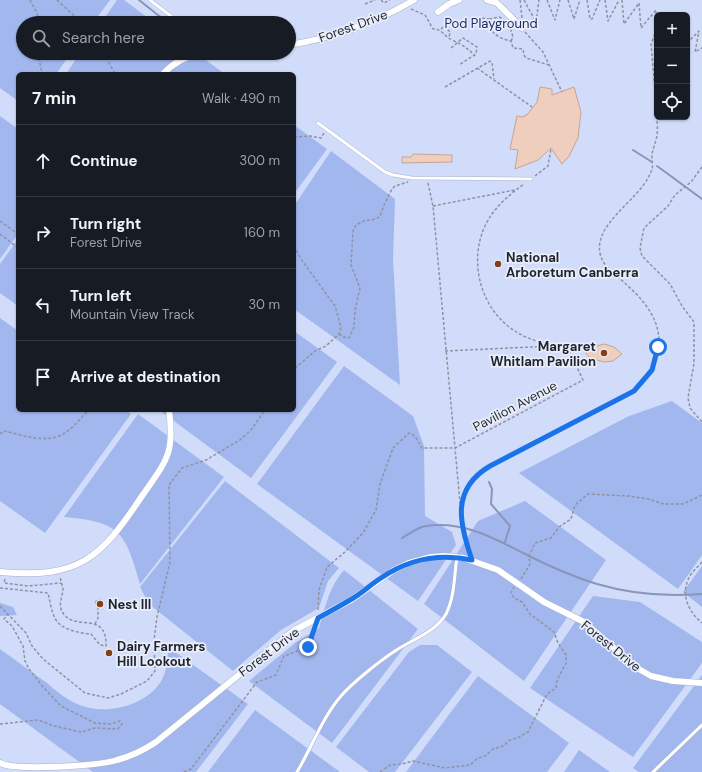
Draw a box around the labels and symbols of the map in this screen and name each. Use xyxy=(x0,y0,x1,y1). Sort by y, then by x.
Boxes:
street label: Forest Drive xyxy=(316,6,390,46)
park label: Pod Playground xyxy=(444,15,538,32)
place label: National Arboretum Canberra xyxy=(506,249,639,281)
marker: National Arboretum Canberra xyxy=(493,259,503,269)
place label: Margaret Whitlam Pavilion xyxy=(490,338,596,370)
route start xyxy=(649,338,667,356)
marker: Margaret Whitlam Pavilion xyxy=(599,348,609,358)
street label: Pavilion Avenue xyxy=(470,377,560,435)
place label: Nest III xyxy=(108,596,151,613)
marker: Nest III xyxy=(95,599,105,609)
street label: Forest Drive xyxy=(578,617,644,675)
street label: Forest Drive xyxy=(235,624,303,680)
place label: Dairy Farmers Hill Lookout xyxy=(117,638,206,670)
route end xyxy=(299,638,317,656)
marker: Dairy Farmers Hill Lookout xyxy=(104,648,114,658)

